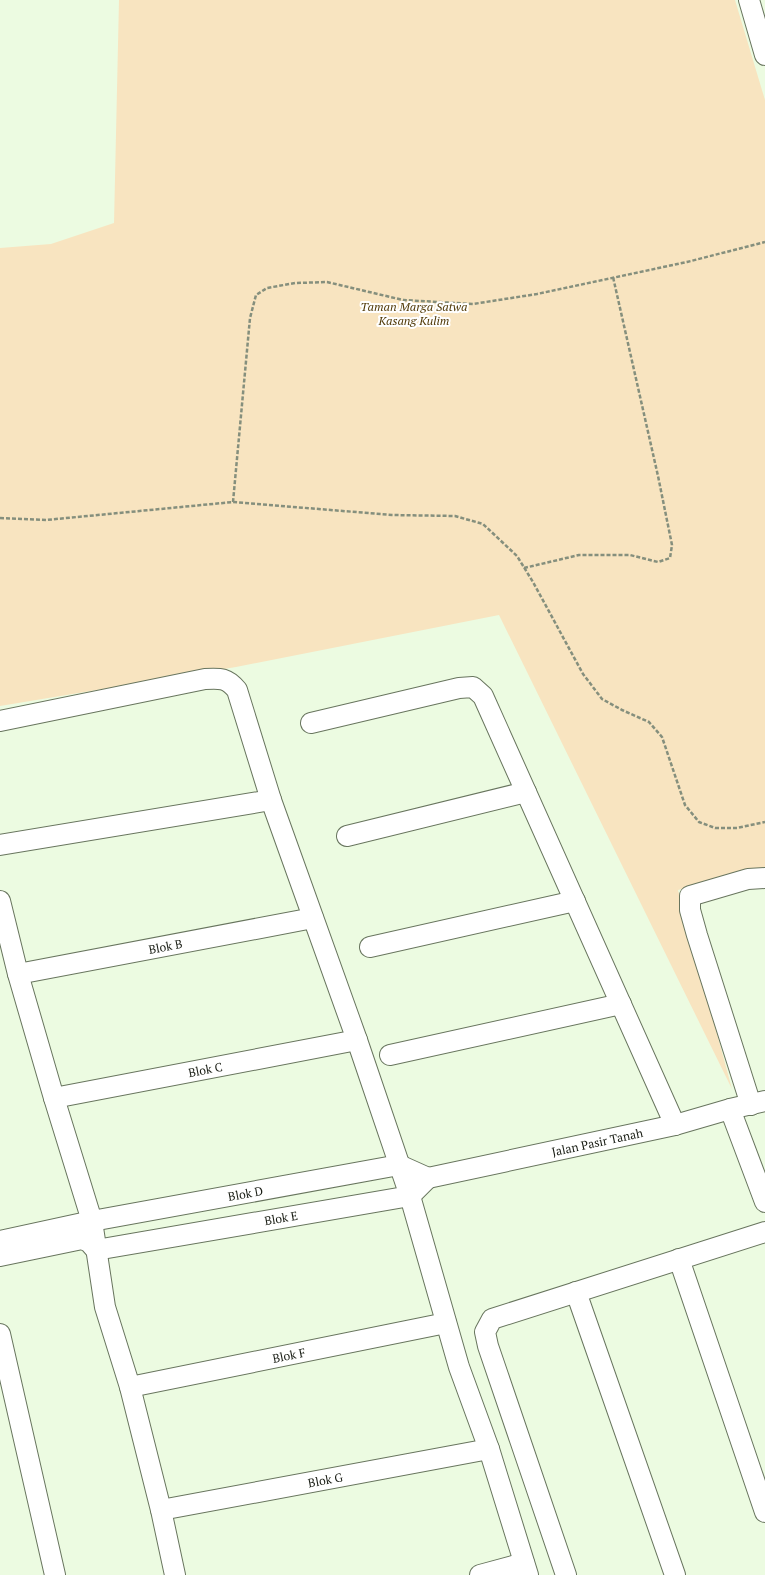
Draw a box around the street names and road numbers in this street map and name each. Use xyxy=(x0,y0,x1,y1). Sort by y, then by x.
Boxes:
street label: Blok B xyxy=(147,935,184,957)
street label: Blok C xyxy=(187,1058,224,1080)
street label: Jalan Pasir Tanah xyxy=(550,1125,644,1159)
street label: Blok D xyxy=(227,1182,264,1204)
street label: Blok E xyxy=(263,1208,299,1228)
street label: Blok F xyxy=(271,1344,307,1365)
street label: Blok G xyxy=(307,1469,345,1490)

